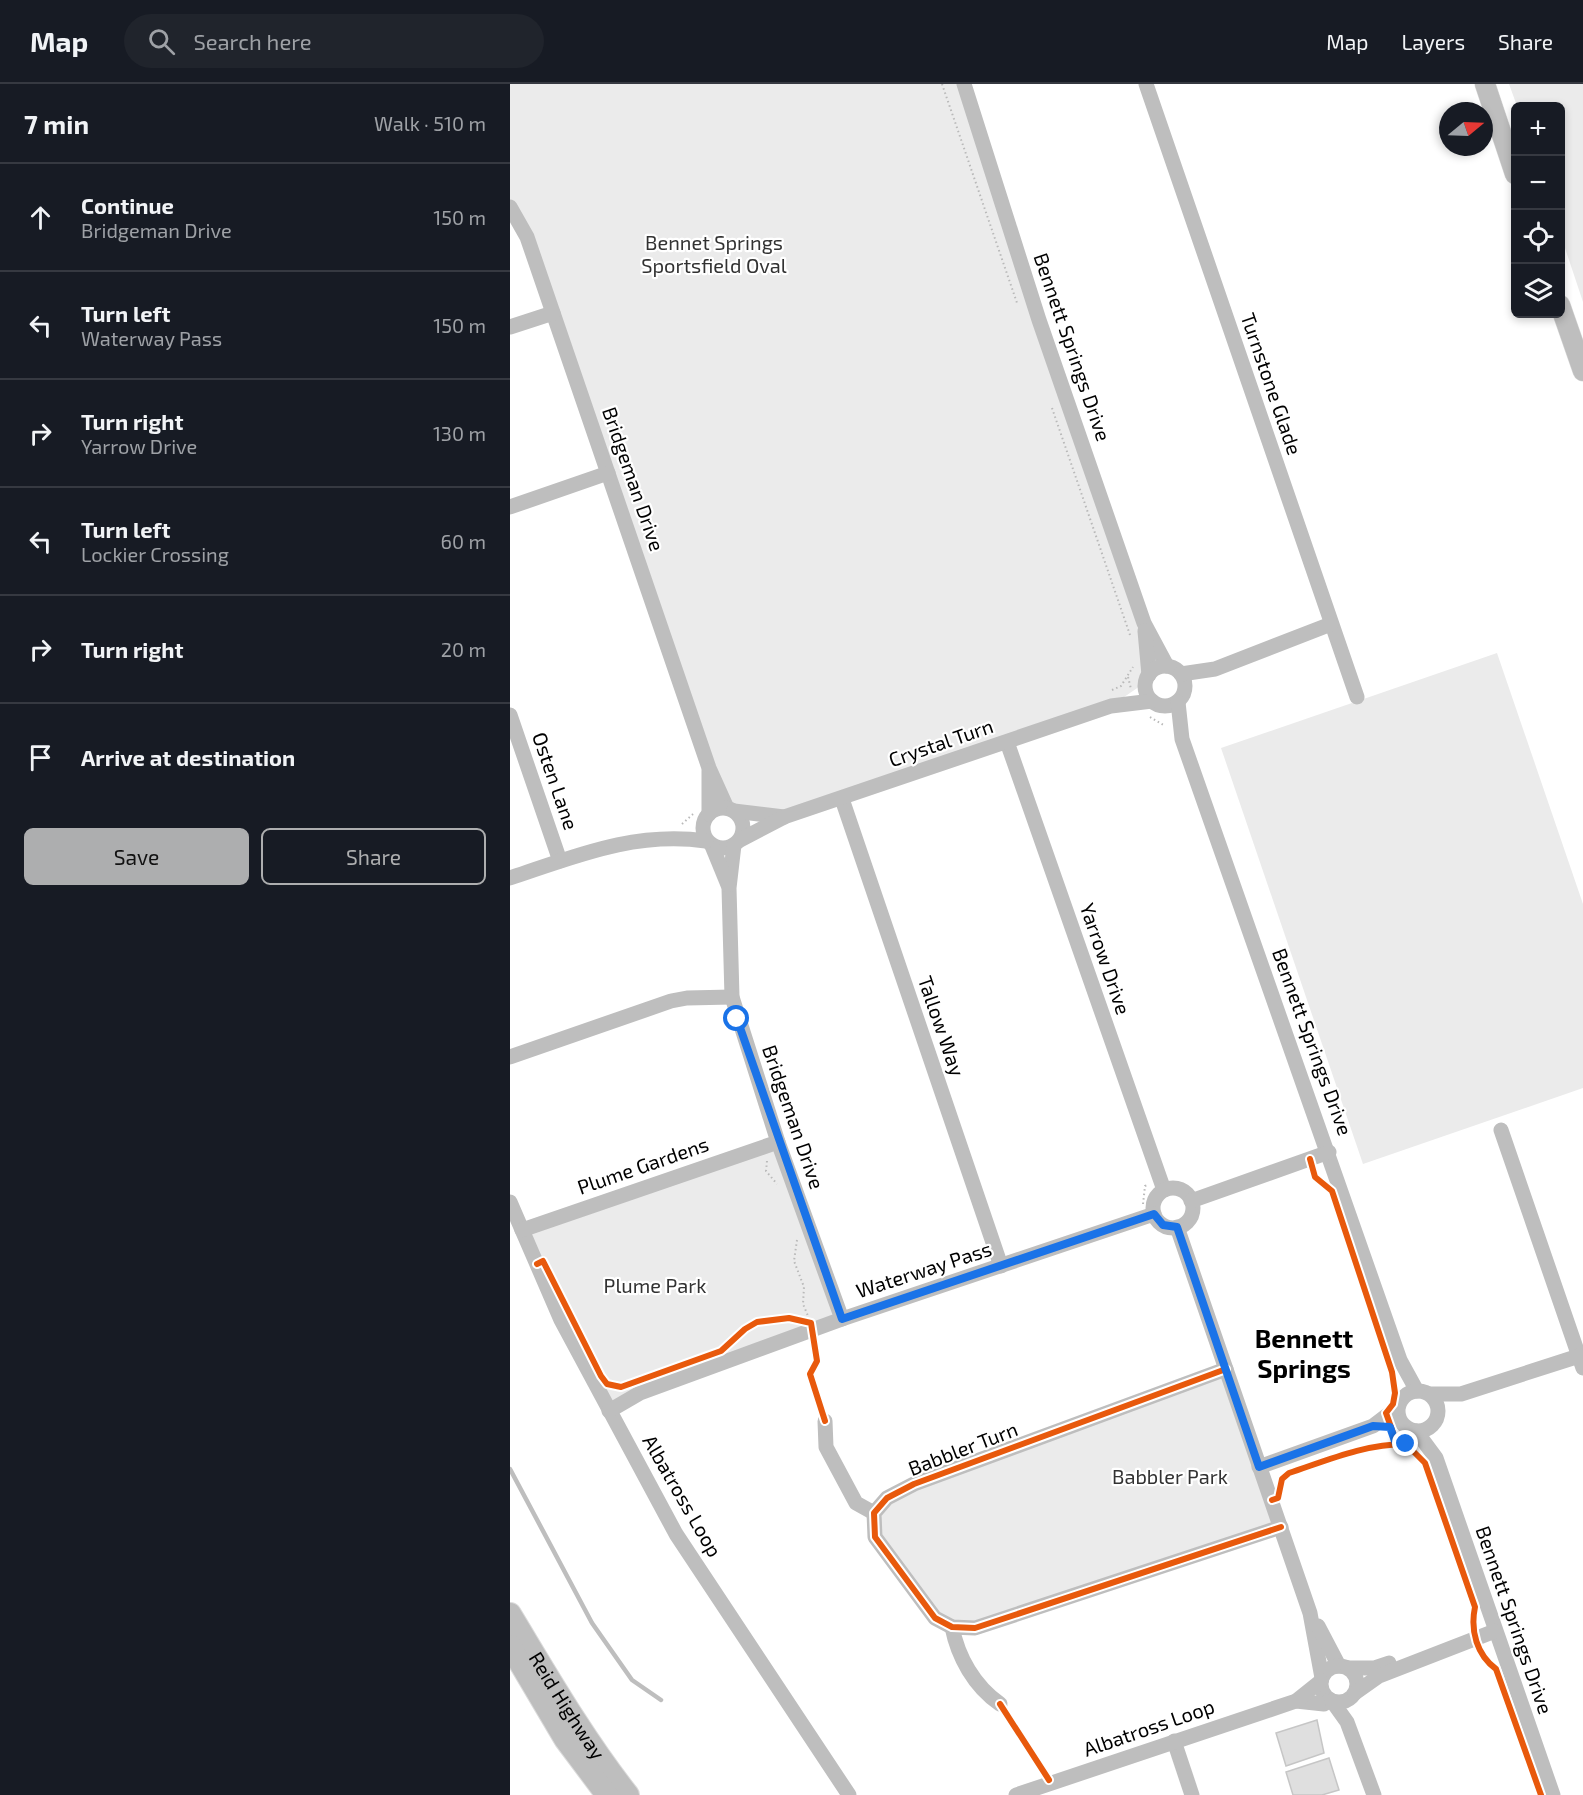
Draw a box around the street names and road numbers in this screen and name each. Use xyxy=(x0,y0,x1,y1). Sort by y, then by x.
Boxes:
street label: Bennett Springs Drive xyxy=(1029,249,1116,444)
street label: Turnstone Glade xyxy=(1236,310,1307,458)
street label: Bridgeman Drive xyxy=(598,404,670,554)
street label: Crystal Turn xyxy=(885,713,996,771)
street label: Osten Lane xyxy=(528,729,584,833)
street label: Yarrow Drive xyxy=(1076,900,1136,1018)
street label: Bennett Springs Drive xyxy=(1268,945,1358,1139)
street label: Tallow Way xyxy=(914,972,970,1079)
street label: Bridgeman Drive xyxy=(758,1042,830,1192)
street label: Plume Gardens xyxy=(574,1131,711,1199)
street label: Waterway Pass xyxy=(853,1236,995,1302)
street label: Babbler Turn xyxy=(904,1416,1021,1480)
street label: Albatross Loop xyxy=(638,1430,727,1561)
street label: Bennett Springs Drive xyxy=(1471,1522,1558,1717)
street label: Reid Highway xyxy=(525,1647,611,1764)
street label: Albatross Loop xyxy=(1080,1693,1217,1761)

